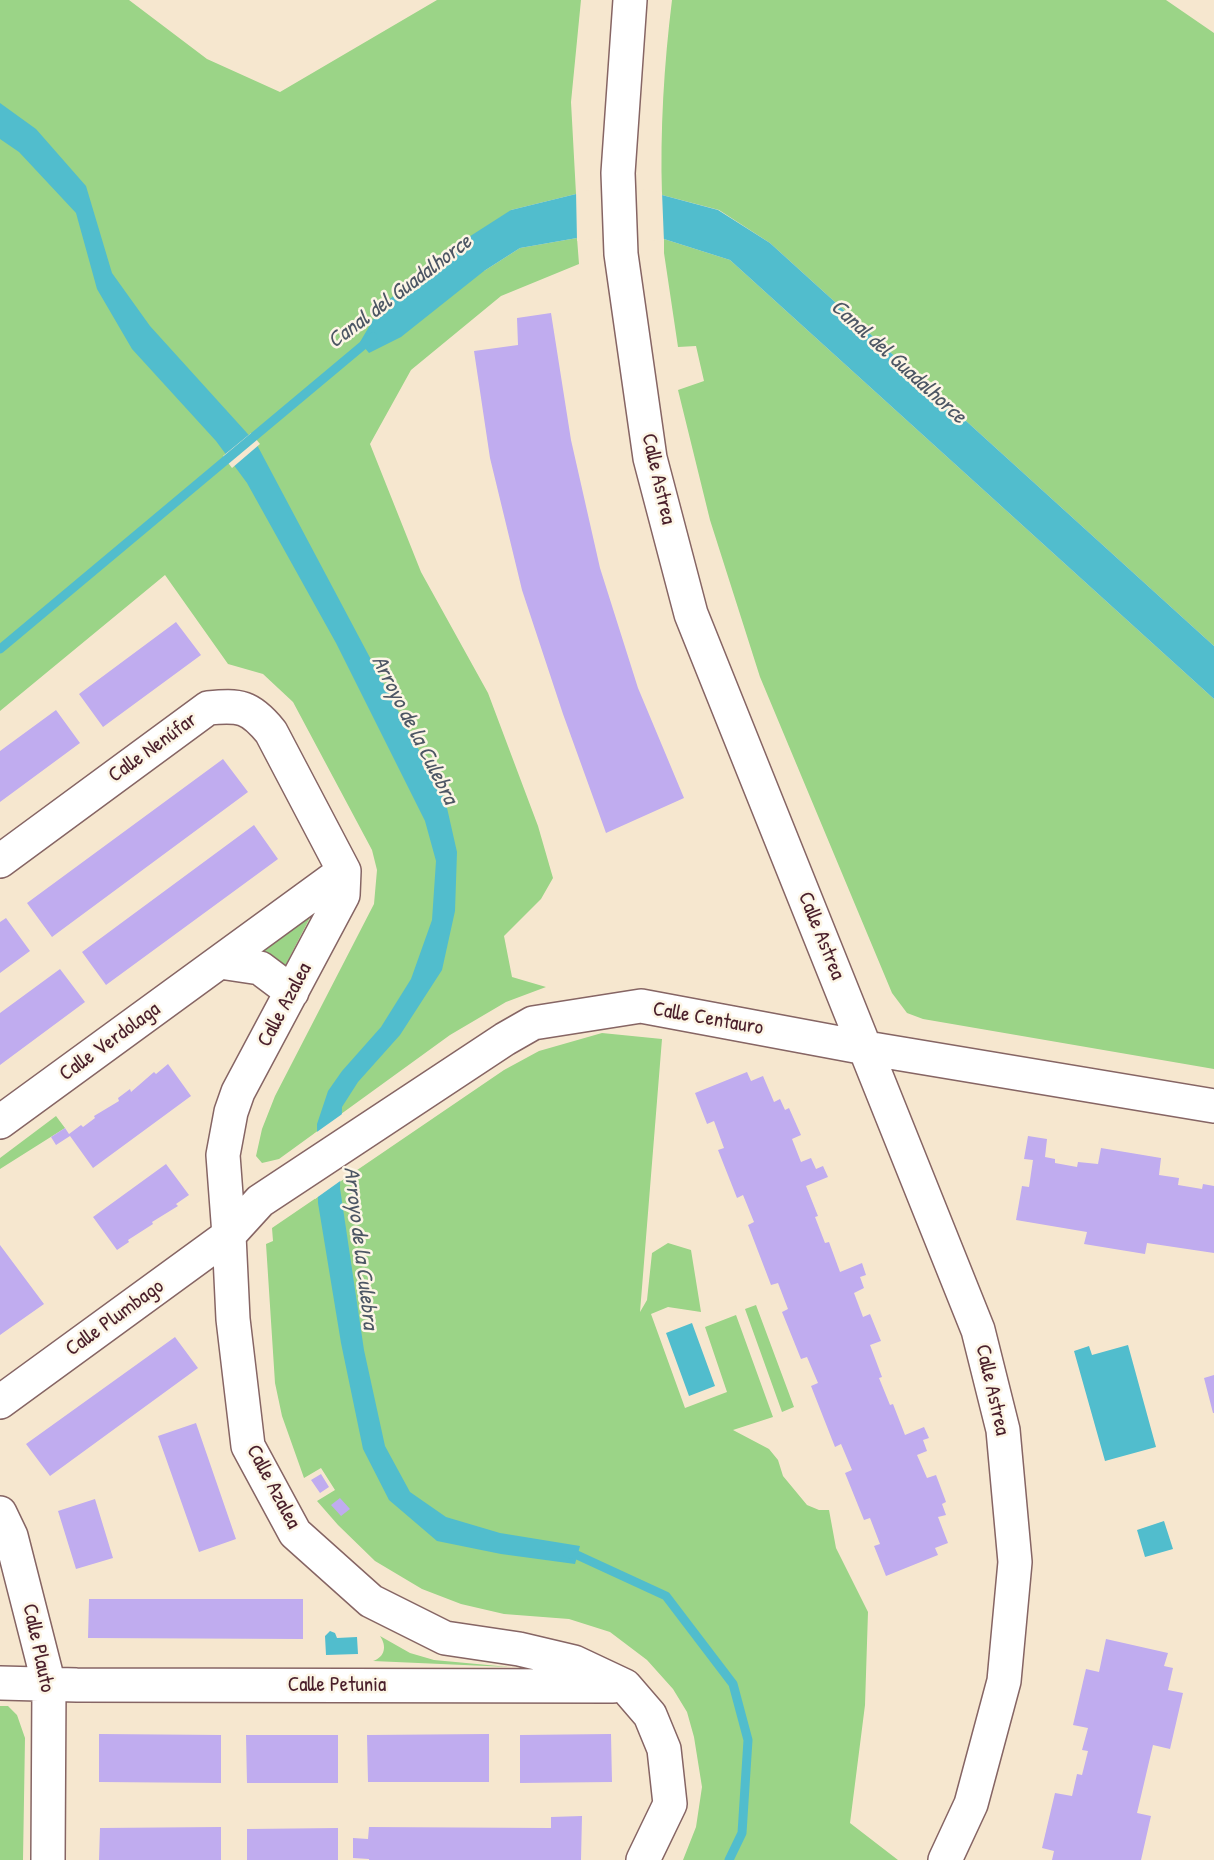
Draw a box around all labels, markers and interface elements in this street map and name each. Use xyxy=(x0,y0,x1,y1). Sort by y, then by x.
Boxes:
water label: Canal del Guadalhorce xyxy=(323,229,477,355)
water label: Canal del Guadalhorce xyxy=(825,294,971,430)
street label: Calle Astrea xyxy=(635,431,681,527)
water label: Arroyo de la Culebra xyxy=(365,651,463,809)
street label: Calle Nenúfar xyxy=(104,707,202,789)
street label: Calle Astrea xyxy=(792,889,850,983)
street label: Calle Azalea xyxy=(252,959,318,1051)
street label: Calle Verdolaga xyxy=(55,997,165,1087)
street label: Calle Centauro xyxy=(651,997,765,1041)
water label: Arroyo de la Culebra xyxy=(337,1165,383,1331)
street label: Calle Plumbago xyxy=(61,1274,169,1362)
street label: Calle Astrea xyxy=(969,1342,1015,1438)
street label: Calle Azalea xyxy=(240,1441,306,1533)
street label: Calle Plauto xyxy=(16,1601,60,1695)
street label: Calle Petunia xyxy=(288,1672,386,1698)

